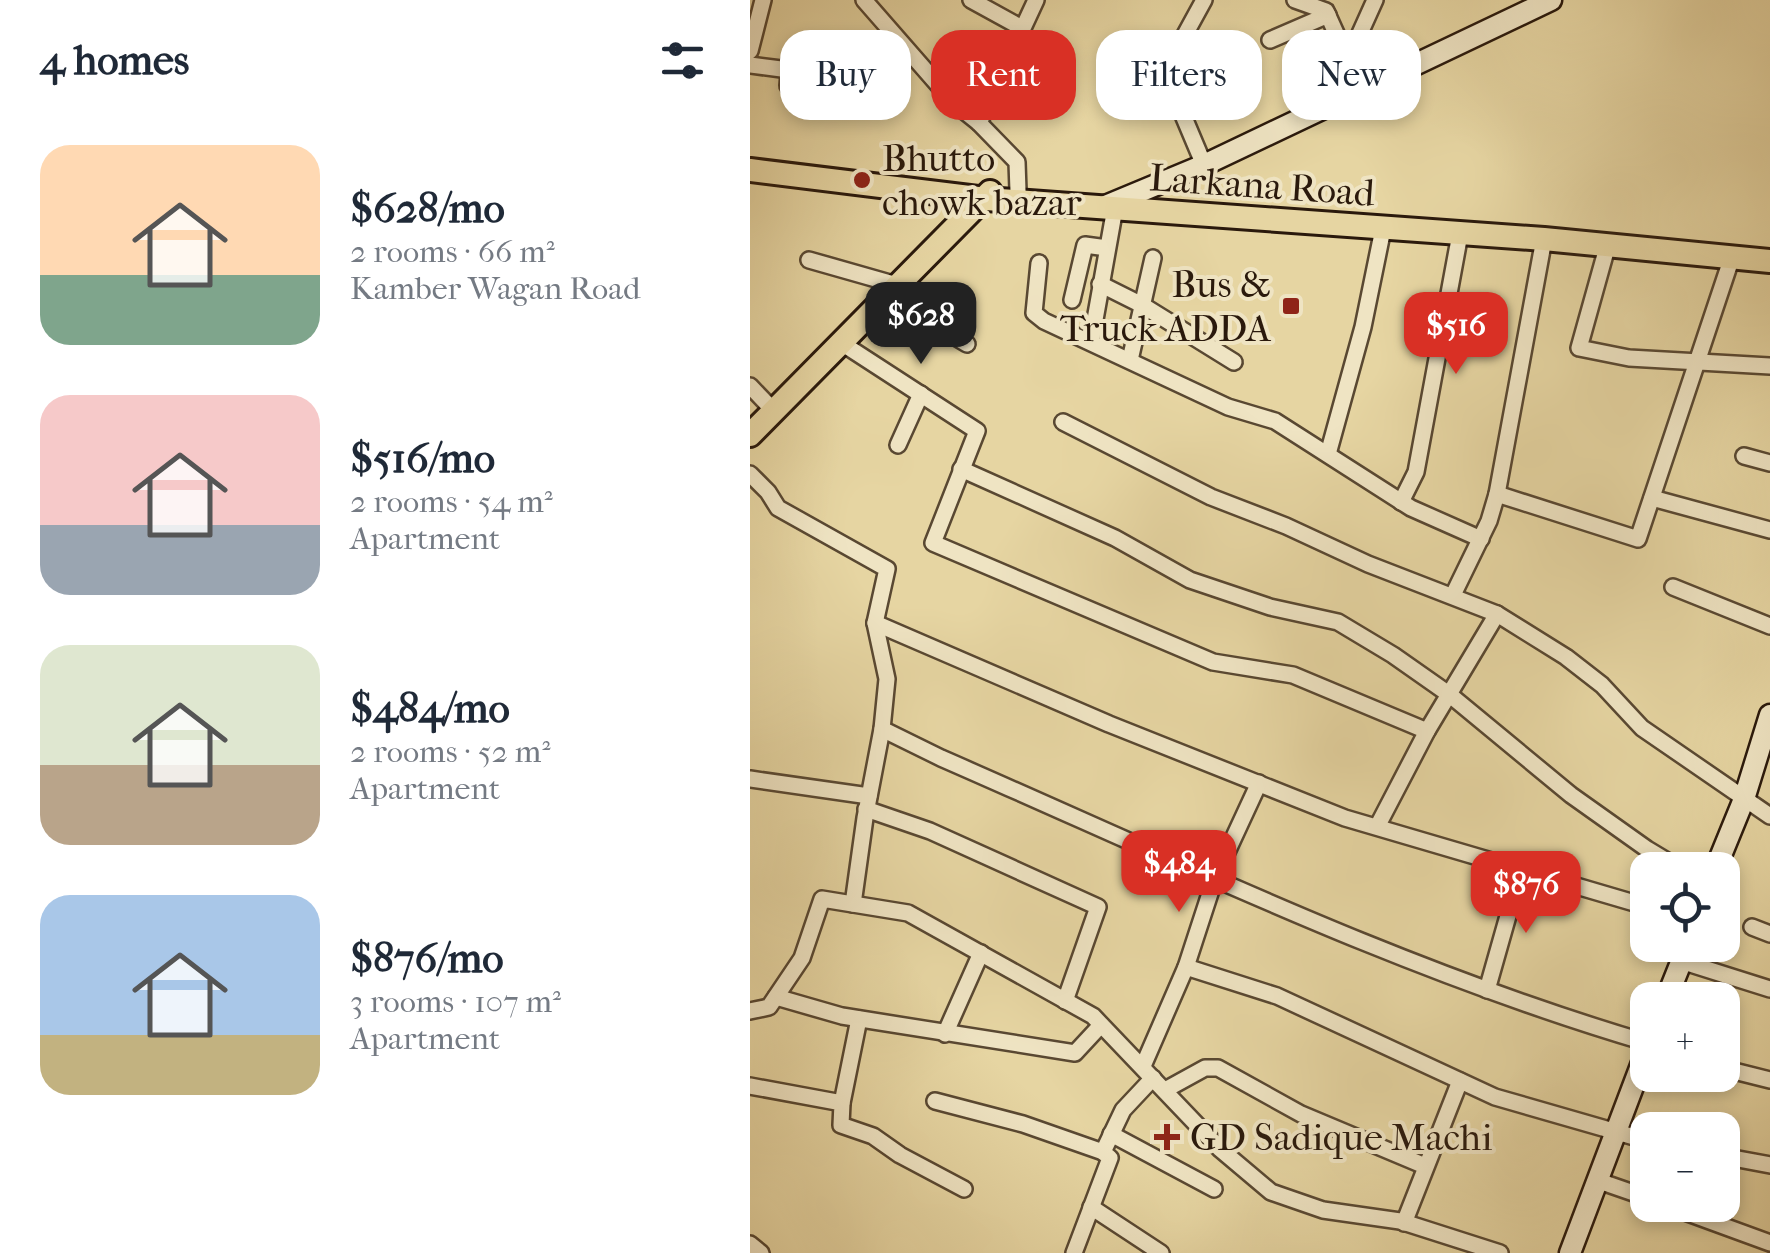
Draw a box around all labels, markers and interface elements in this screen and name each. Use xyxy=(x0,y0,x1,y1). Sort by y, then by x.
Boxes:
chip: Buy xyxy=(780,30,911,120)
chip: Rent xyxy=(931,30,1076,120)
chip: Filters xyxy=(1096,30,1262,120)
chip: New xyxy=(1282,30,1421,120)
icon: filters xyxy=(655,33,710,88)
text: 4 homes xyxy=(40,36,189,85)
place label: Bhutto chowk bazar xyxy=(882,136,1083,225)
street label: Larkana Road xyxy=(1148,155,1376,216)
marker: Bhutto chowk bazar xyxy=(851,169,873,191)
text: $628/mo xyxy=(350,184,505,233)
icon: home xyxy=(120,185,240,305)
text: 2 rooms · 66 m² xyxy=(350,233,555,270)
place label: Bus & Truck ADDA xyxy=(1060,262,1271,351)
text: Kamber Wagan Road xyxy=(350,270,641,307)
pin: $628 xyxy=(862,282,980,367)
pin: $516 xyxy=(1397,292,1515,377)
marker: Bus & Truck ADDA xyxy=(1280,295,1302,317)
text: $628 xyxy=(887,296,955,333)
text: $516 xyxy=(1426,306,1486,343)
text: $516/mo xyxy=(350,434,495,483)
icon: home xyxy=(120,435,240,555)
text: 2 rooms · 54 m² xyxy=(350,483,553,520)
text: Apartment xyxy=(350,520,500,557)
text: $484/mo xyxy=(350,684,510,733)
icon: home xyxy=(120,685,240,805)
text: 2 rooms · 52 m² xyxy=(350,733,550,770)
text: Apartment xyxy=(350,770,500,807)
pin: $484 xyxy=(1120,830,1238,915)
text: $484 xyxy=(1143,844,1215,881)
pin: $876 xyxy=(1467,851,1585,936)
map controls xyxy=(1630,852,1740,1222)
button: locate xyxy=(1630,852,1740,962)
text: $876 xyxy=(1493,865,1559,902)
text: $876/mo xyxy=(350,934,504,983)
icon: home xyxy=(120,935,240,1055)
button: + xyxy=(1630,982,1740,1092)
text: 3 rooms · 107 m² xyxy=(350,983,561,1020)
text: Apartment xyxy=(350,1020,500,1057)
button: − xyxy=(1630,1112,1740,1222)
place label: GD Sadique Machi xyxy=(1190,1115,1492,1160)
marker: GD Sadique Machi xyxy=(1154,1124,1180,1150)

